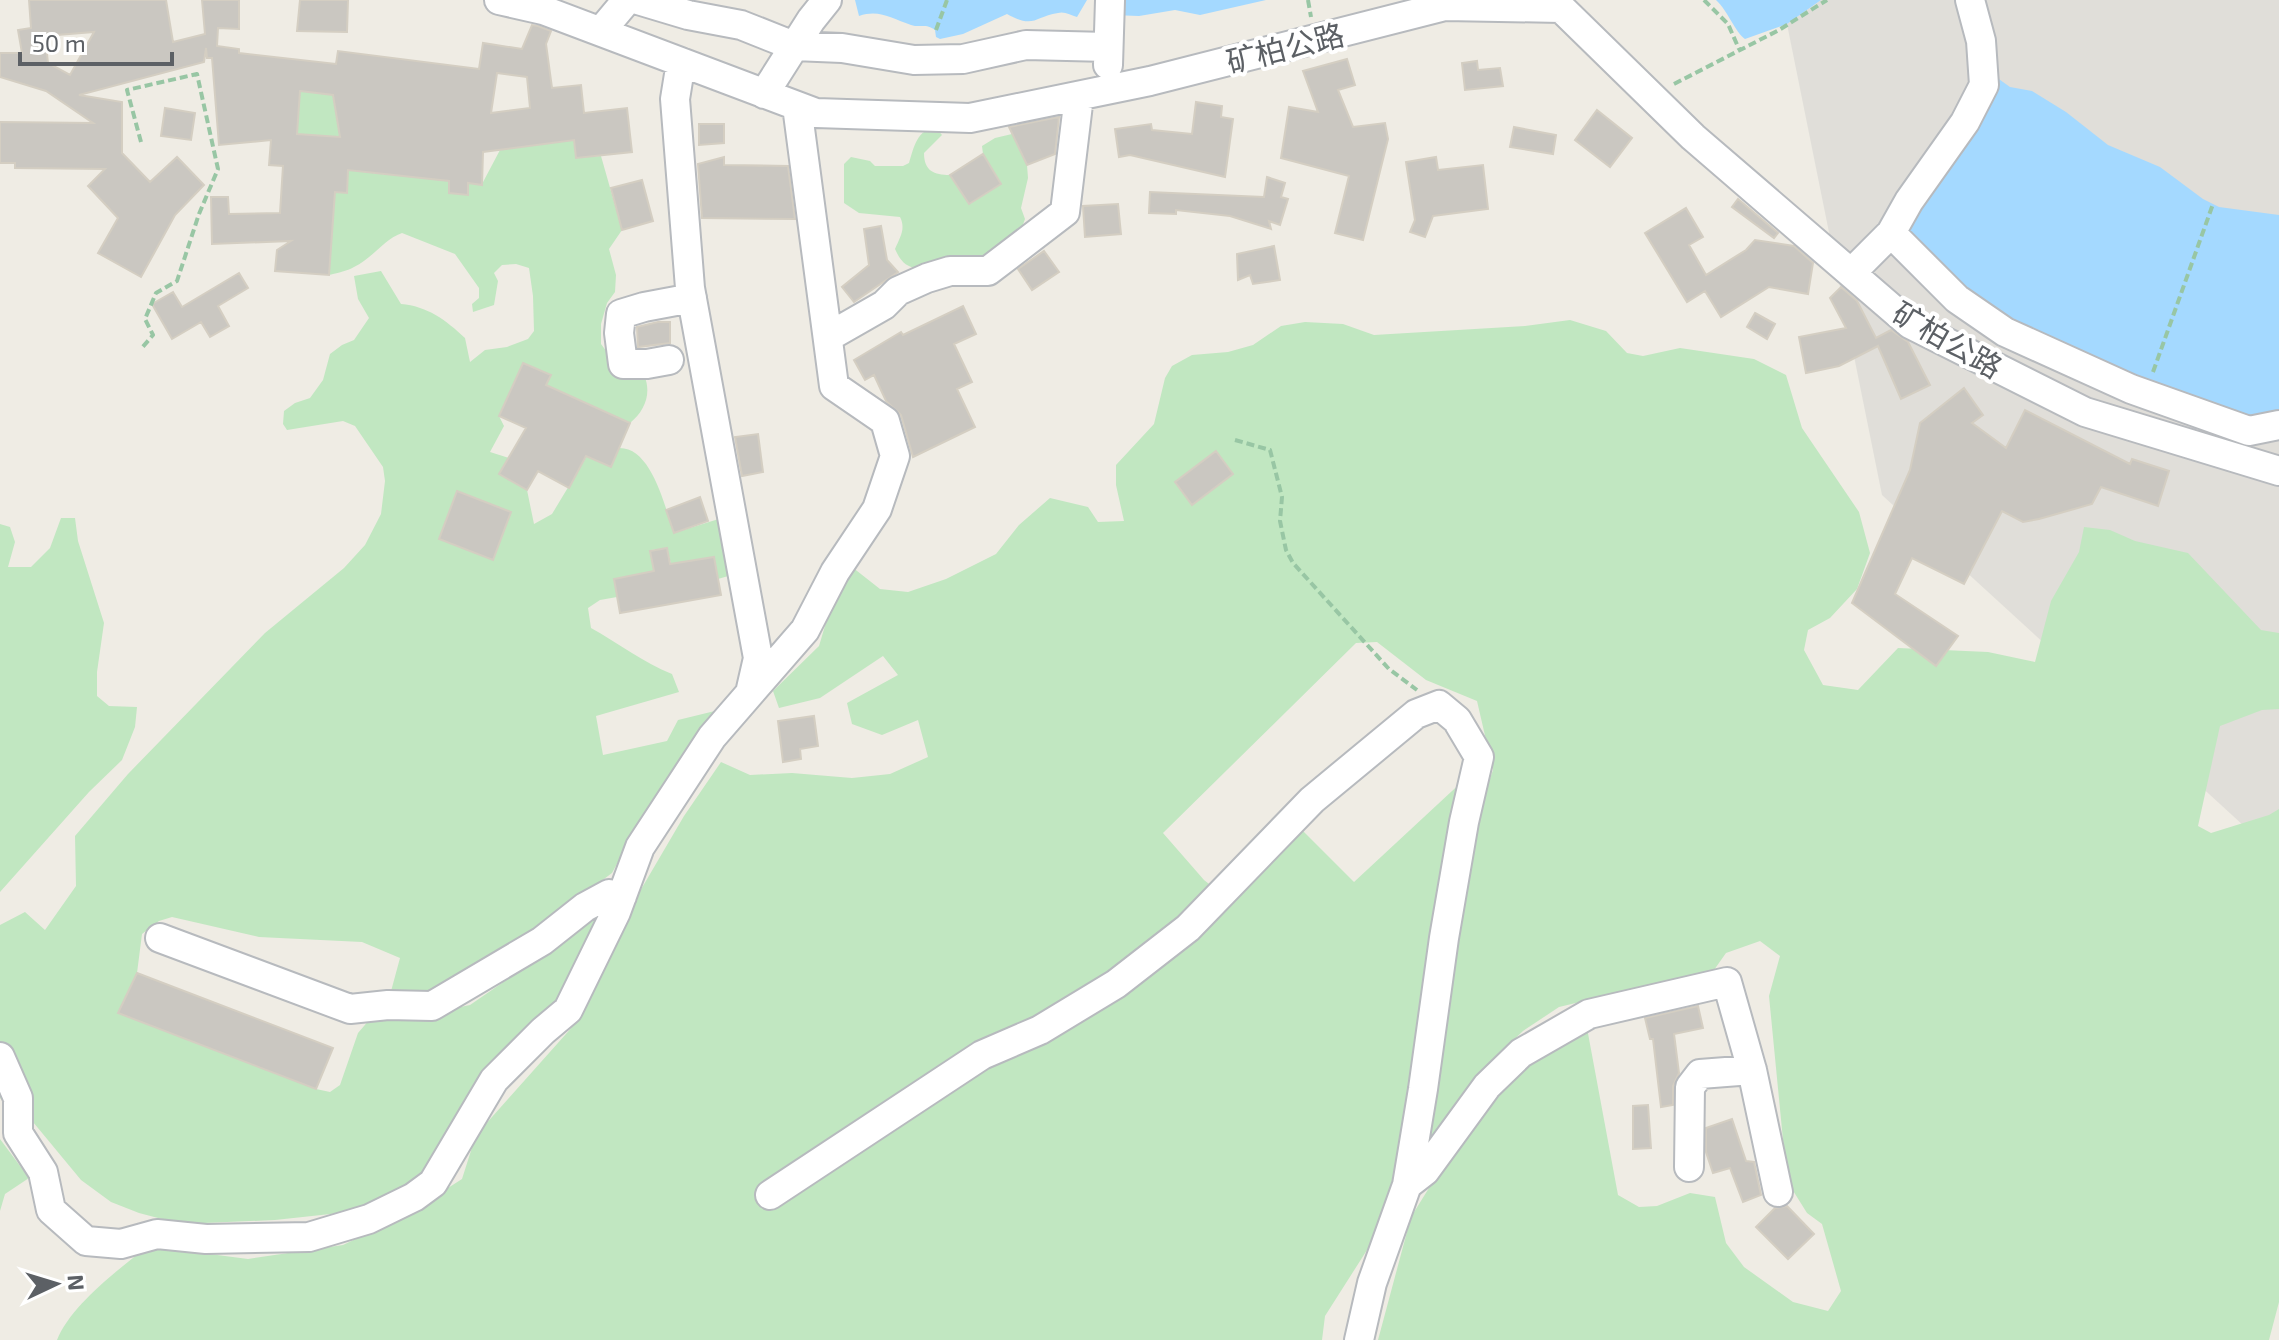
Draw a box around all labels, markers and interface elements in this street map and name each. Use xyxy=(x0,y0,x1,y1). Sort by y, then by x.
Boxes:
street label: 矿柏公路 xyxy=(1222,15,1348,79)
scale bar xyxy=(20,16,172,66)
text: 50 m xyxy=(32,28,86,57)
street label: 矿柏公路 xyxy=(1887,293,2009,385)
north arrow xyxy=(16,1244,96,1324)
text: N xyxy=(63,1274,90,1291)

